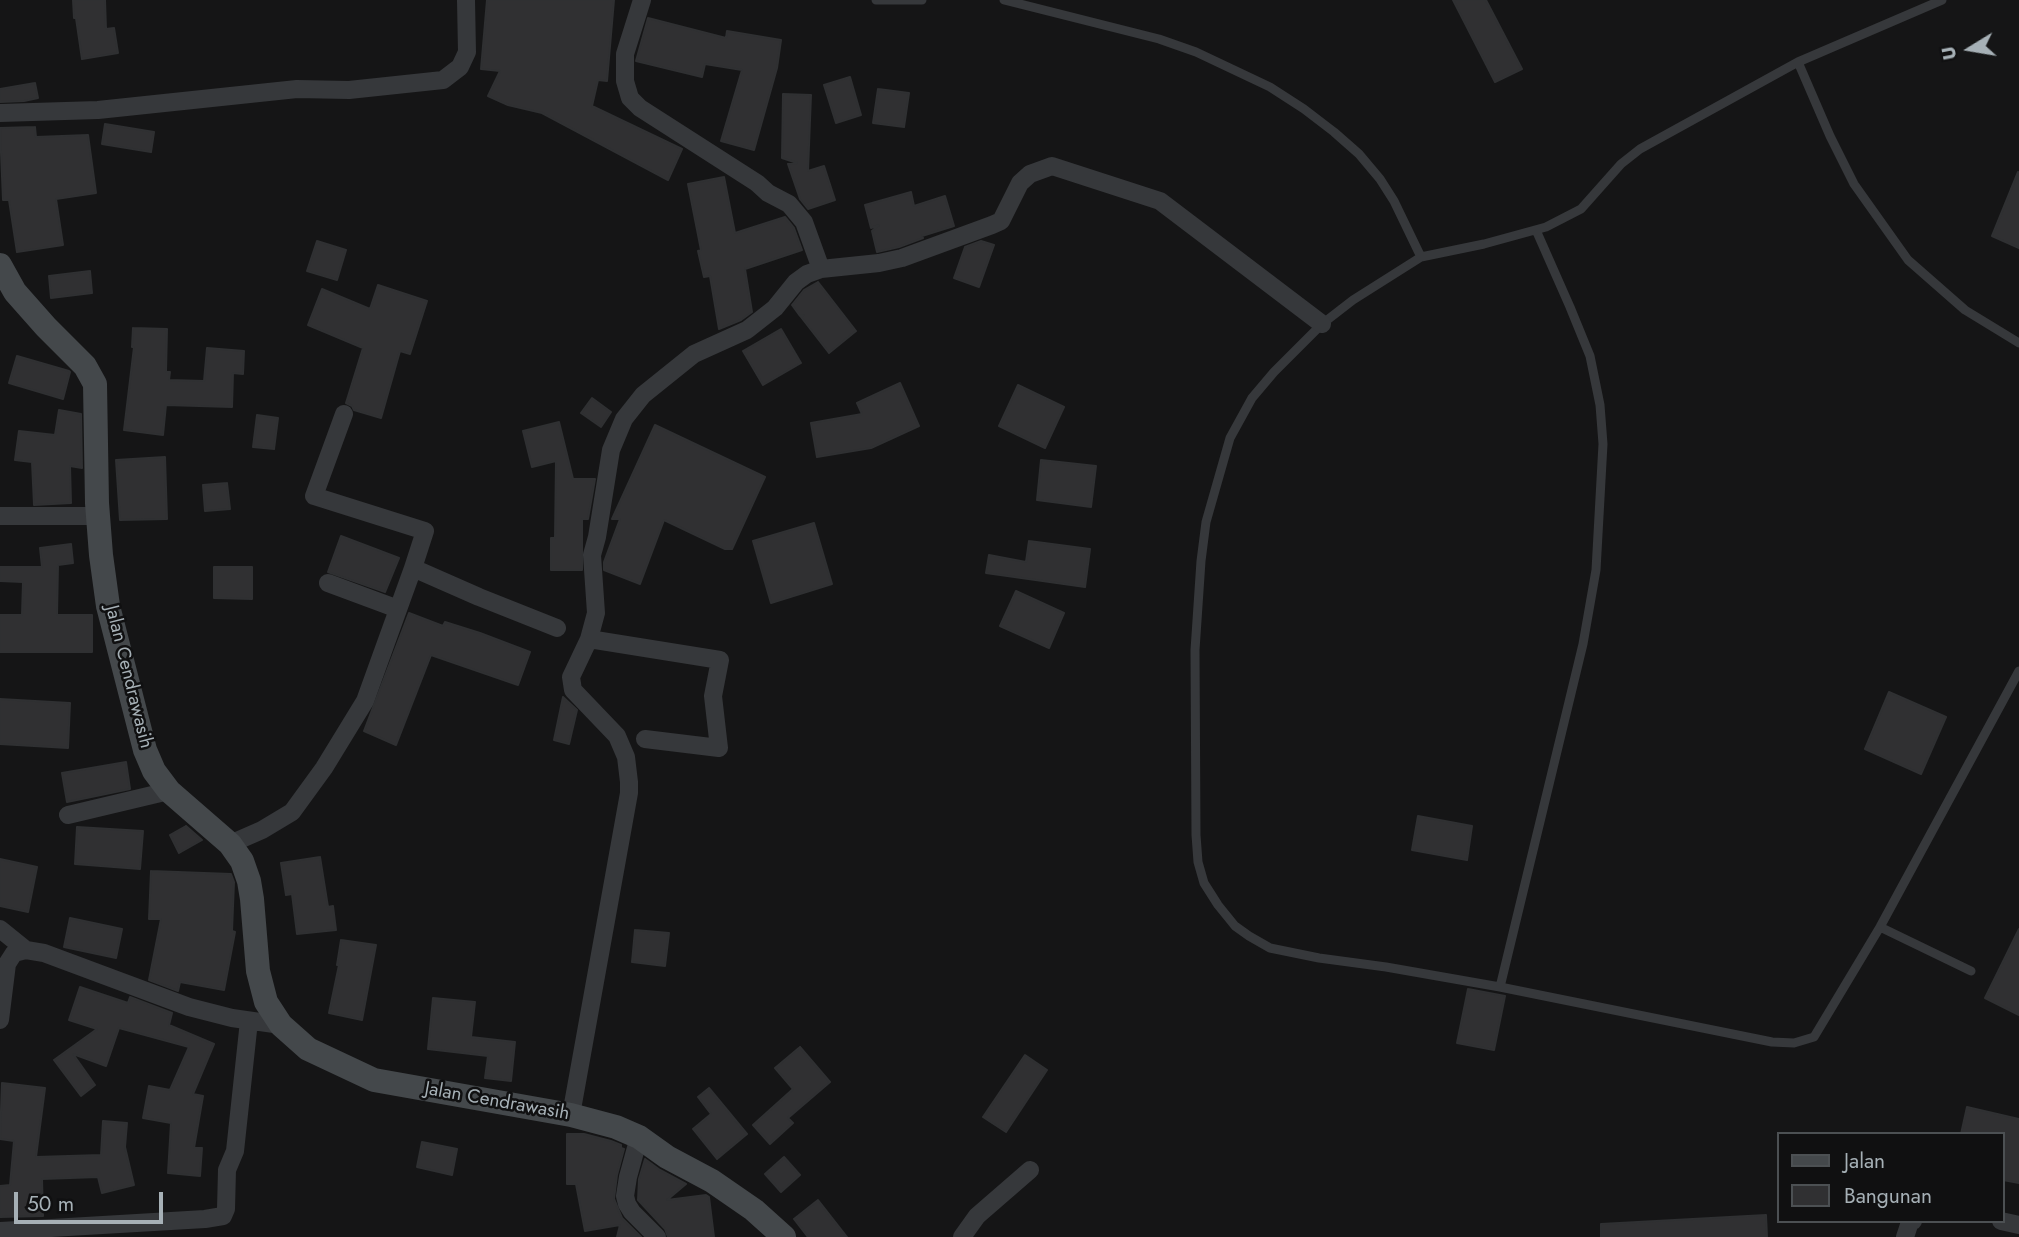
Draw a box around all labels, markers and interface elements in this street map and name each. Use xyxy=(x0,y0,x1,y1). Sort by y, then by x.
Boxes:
north arrow xyxy=(1935,14,2005,84)
text: U xyxy=(1934,44,1963,62)
street label: Jalan Cendrawasih xyxy=(99,603,157,751)
street label: Jalan Cendrawasih xyxy=(423,1078,571,1126)
legend xyxy=(1778,1132,2005,1223)
text: Jalan xyxy=(1844,1146,1885,1176)
scale bar xyxy=(18,1178,166,1222)
text: Bangunan xyxy=(1844,1181,1932,1211)
text: 50 m xyxy=(27,1189,74,1219)

